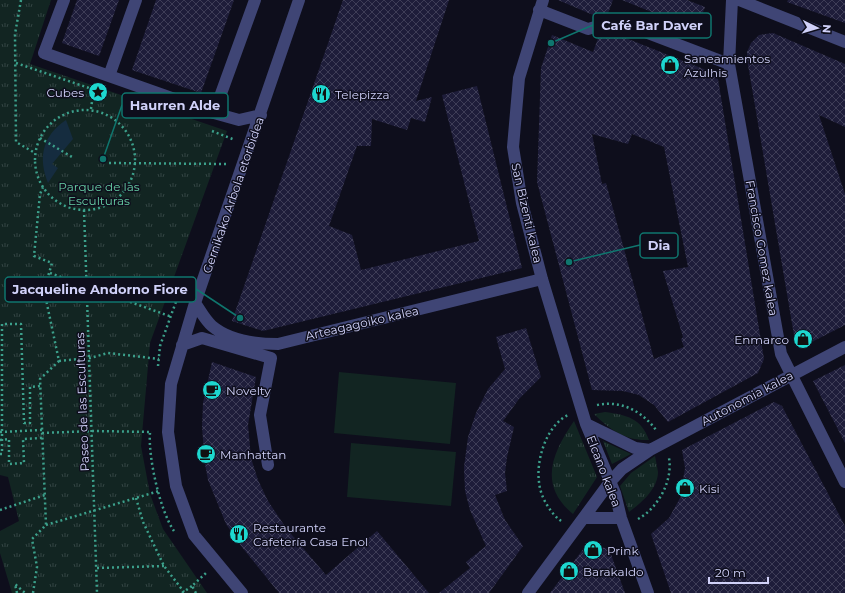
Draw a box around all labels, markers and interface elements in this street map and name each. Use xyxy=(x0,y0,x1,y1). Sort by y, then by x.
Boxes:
north arrow xyxy=(797,8,837,48)
callout: Café Bar Daver xyxy=(593,13,711,38)
text: Café Bar Daver xyxy=(601,17,703,33)
text: N xyxy=(820,24,834,34)
place label: Saneamientos Azulhis xyxy=(684,51,770,80)
shop icon: Saneamientos Azulhis xyxy=(659,54,681,76)
place icon: Cubes xyxy=(87,81,109,103)
restaurant icon: Telepizza xyxy=(310,83,332,105)
place label: Cubes xyxy=(46,85,84,100)
place label: Telepizza xyxy=(335,87,390,102)
callout: Haurren Alde xyxy=(122,93,228,118)
text: Haurren Alde xyxy=(130,97,220,113)
street label: Gernikako Arbola etorbidea xyxy=(199,115,267,275)
street label: San Bizenti kalea xyxy=(508,162,546,264)
park label: Parque de las Esculturas xyxy=(58,179,140,208)
street label: Francisco Gomez kalea xyxy=(743,179,781,317)
callout: Dia xyxy=(640,233,678,258)
text: Dia xyxy=(648,237,670,253)
callout: Jacqueline Andorno Fiore xyxy=(5,277,196,302)
text: Jacqueline Andorno Fiore xyxy=(11,281,188,297)
street label: Arteagagoiko kalea xyxy=(304,303,420,343)
shop icon: Enmarco xyxy=(792,328,814,350)
street label: Paseo de las Esculturas xyxy=(72,332,92,472)
place label: Enmarco xyxy=(734,332,789,347)
street label: Autonomia kalea xyxy=(698,367,796,429)
cafe icon: Novelty xyxy=(201,379,223,401)
place label: Novelty xyxy=(226,383,271,398)
street label: Elcano kalea xyxy=(583,433,625,509)
cafe icon: Manhattan xyxy=(195,443,217,465)
place label: Manhattan xyxy=(220,447,286,462)
shop icon: Kisi xyxy=(674,477,696,499)
place label: Kisi xyxy=(699,481,720,496)
place label: Restaurante Cafetería Casa Enol xyxy=(253,520,368,549)
restaurant icon: Restaurante Cafetería Casa Enol xyxy=(228,523,250,545)
shop icon: Prink xyxy=(582,539,604,561)
place label: Prink xyxy=(607,543,639,558)
scale bar xyxy=(709,559,768,585)
shop icon: Barakaldo xyxy=(558,560,580,582)
place label: Barakaldo xyxy=(583,564,644,579)
text: 20 m xyxy=(715,565,746,580)

